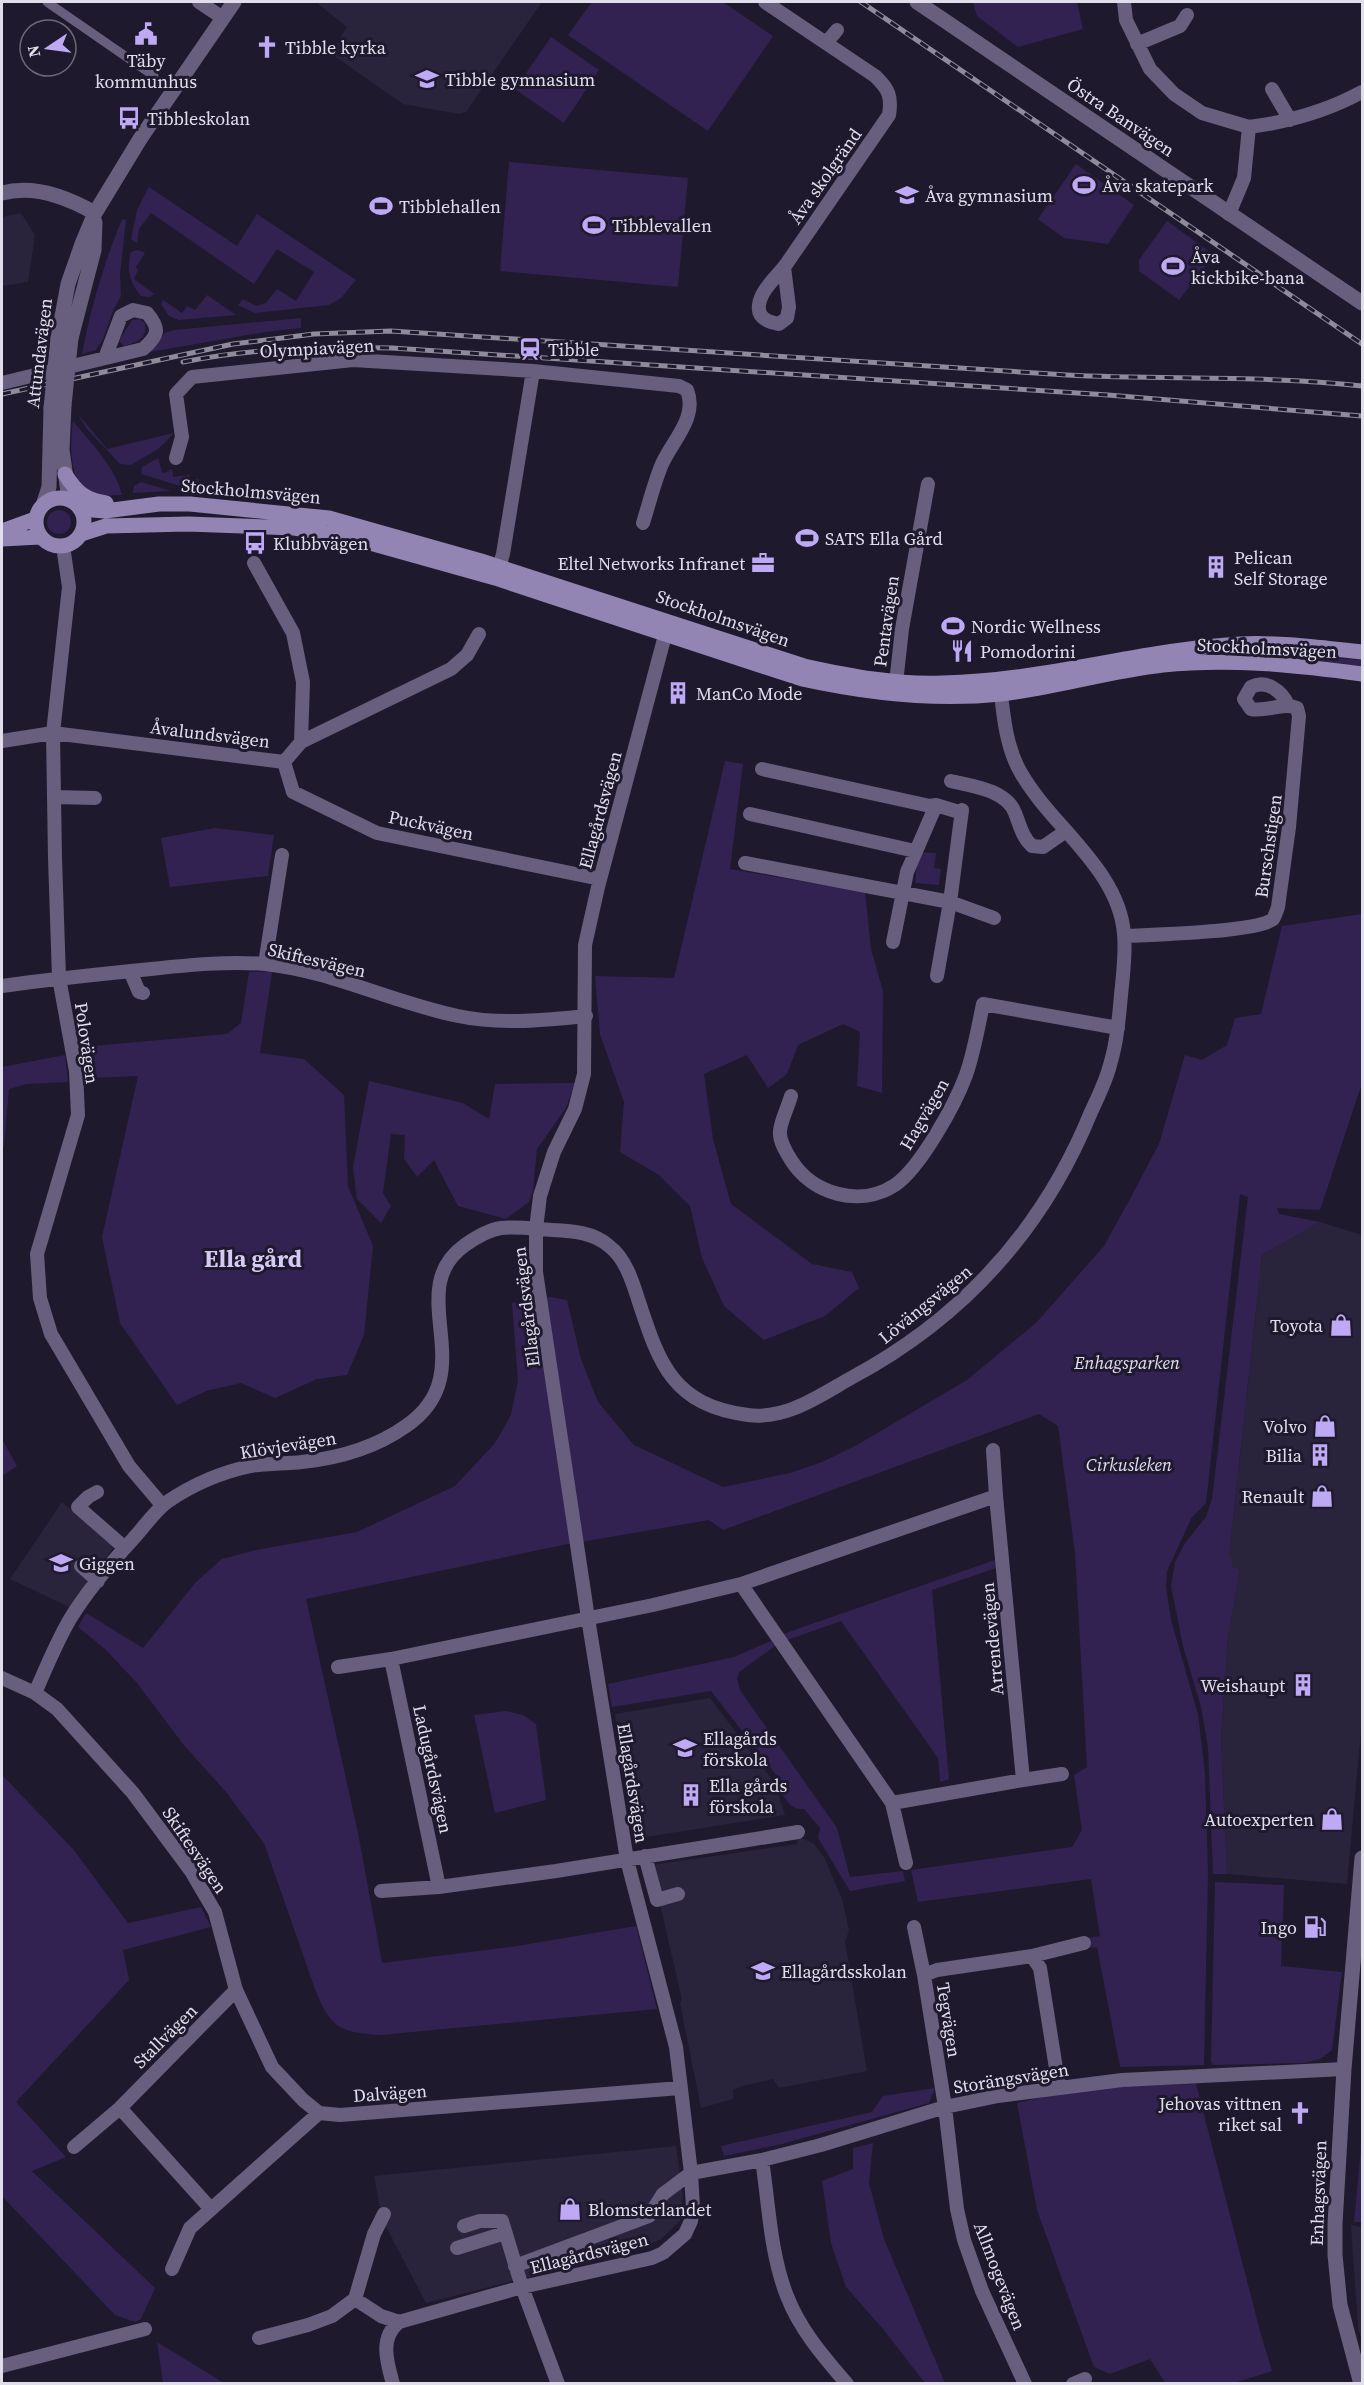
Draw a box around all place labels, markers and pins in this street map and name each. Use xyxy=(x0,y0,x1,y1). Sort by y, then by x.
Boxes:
public building icon: Täby kommunhus xyxy=(133,21,159,47)
church icon: Tibble kyrka xyxy=(254,34,280,60)
place label: Tibble kyrka xyxy=(285,35,387,60)
place label: Täby kommunhus xyxy=(95,48,197,94)
school or university icon: Tibble gymnasium xyxy=(414,66,440,92)
place label: Tibble gymnasium xyxy=(445,67,595,92)
bus stop icon: Tibbleskolan xyxy=(116,105,142,131)
place label: Tibbleskolan xyxy=(147,106,250,131)
sports icon: Åva skatepark xyxy=(1071,172,1097,198)
place label: Åva skatepark xyxy=(1102,173,1214,198)
school or university icon: Åva gymnasium xyxy=(894,182,920,208)
place label: Åva gymnasium xyxy=(925,183,1053,208)
sports icon: Tibblehallen xyxy=(368,193,394,219)
place label: Tibblehallen xyxy=(399,194,501,219)
sports icon: Tibblevallen xyxy=(581,212,607,238)
place label: Tibblevallen xyxy=(612,213,712,238)
place label: Åva kickbike-bana xyxy=(1191,244,1305,290)
sports icon: Åva kickbike-bana xyxy=(1160,253,1186,279)
station icon: Tibble xyxy=(517,336,543,362)
place label: Tibble xyxy=(548,337,599,362)
sports icon: SATS Ella Gård xyxy=(794,525,820,551)
place label: SATS Ella Gård xyxy=(825,526,943,551)
bus stop icon: Klubbvägen xyxy=(242,530,268,556)
place label: Klubbvägen xyxy=(273,531,368,556)
place label: Pelican Self Storage xyxy=(1234,545,1328,591)
office icon: Eltel Networks Infranet xyxy=(750,550,776,576)
place label: Eltel Networks Infranet xyxy=(557,551,745,576)
building icon: Pelican Self Storage xyxy=(1203,554,1229,580)
sports icon: Nordic Wellness xyxy=(940,613,966,639)
place label: Nordic Wellness xyxy=(971,614,1101,639)
restaurant icon: Pomodorini xyxy=(949,638,975,664)
place label: Pomodorini xyxy=(980,639,1076,664)
building icon: ManCo Mode xyxy=(665,680,691,706)
place label: ManCo Mode xyxy=(696,681,802,706)
shop icon: Toyota xyxy=(1328,1312,1354,1338)
place label: Toyota xyxy=(1270,1313,1324,1338)
shop icon: Volvo xyxy=(1312,1413,1338,1439)
place label: Volvo xyxy=(1263,1414,1307,1439)
building icon: Bilia xyxy=(1307,1442,1333,1468)
place label: Bilia xyxy=(1265,1443,1303,1468)
shop icon: Renault xyxy=(1309,1483,1335,1509)
place label: Renault xyxy=(1242,1484,1304,1509)
school or university icon: Giggen xyxy=(48,1550,74,1576)
place label: Giggen xyxy=(79,1551,135,1576)
building icon: Weishaupt xyxy=(1290,1672,1316,1698)
place label: Weishaupt xyxy=(1200,1673,1285,1698)
place label: Ellagårds förskola xyxy=(703,1726,777,1772)
school or university icon: Ellagårds förskola xyxy=(672,1735,698,1761)
place label: Ella gårds förskola xyxy=(709,1773,787,1819)
building icon: Ella gårds förskola xyxy=(678,1782,704,1808)
shop icon: Autoexperten xyxy=(1319,1806,1345,1832)
place label: Autoexperten xyxy=(1204,1807,1314,1832)
fuel station icon: Ingo xyxy=(1302,1914,1328,1940)
place label: Ingo xyxy=(1260,1915,1297,1940)
school or university icon: Ellagårdsskolan xyxy=(750,1958,776,1984)
place label: Ellagårdsskolan xyxy=(781,1959,907,1984)
place label: Jehovas vittnen riket sal xyxy=(1158,2091,1282,2137)
church icon: Jehovas vittnen riket sal xyxy=(1287,2100,1313,2126)
shop icon: Blomsterlandet xyxy=(557,2196,583,2222)
place label: Blomsterlandet xyxy=(588,2197,711,2222)

